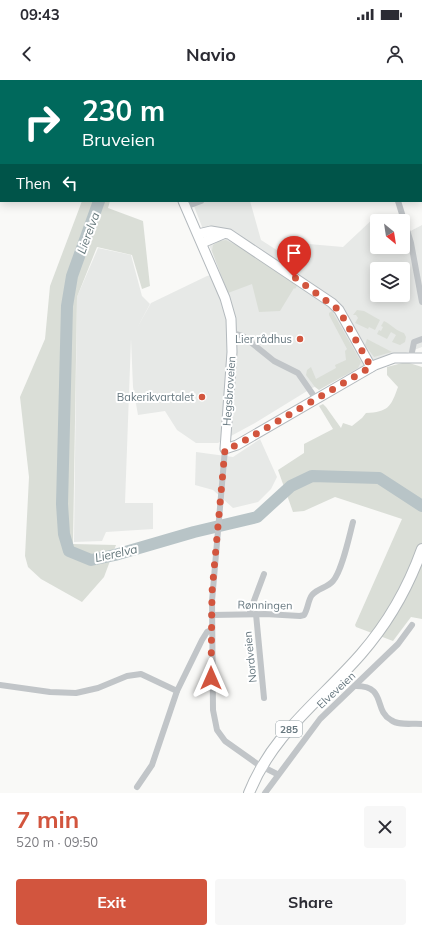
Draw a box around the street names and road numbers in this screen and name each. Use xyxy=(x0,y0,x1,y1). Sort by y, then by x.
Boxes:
street label: Hegsbroveien xyxy=(220,356,238,426)
street label: Rønningen xyxy=(237,598,293,612)
street label: Nordveien xyxy=(240,631,260,683)
street label: Elveveien xyxy=(314,669,358,711)
road number: 285 xyxy=(276,721,302,737)

